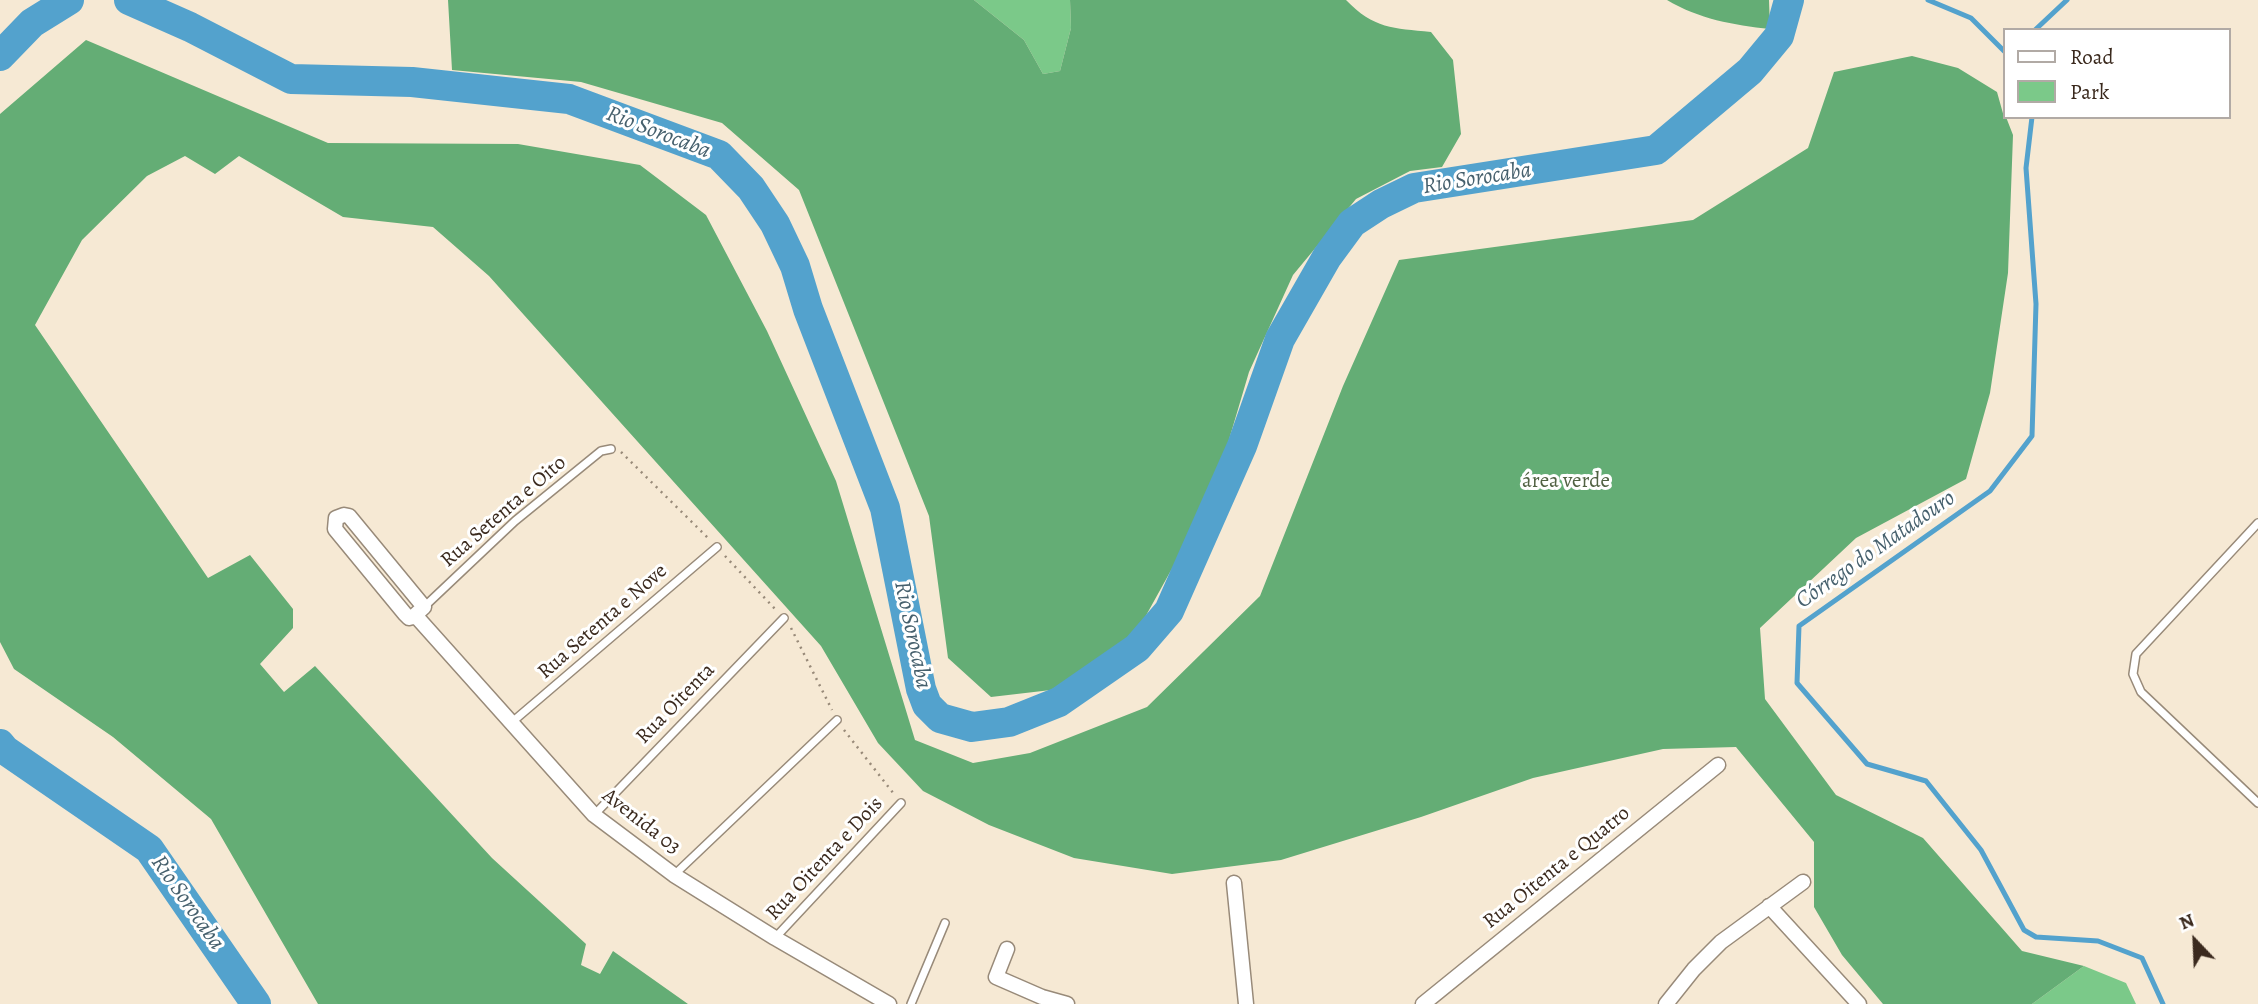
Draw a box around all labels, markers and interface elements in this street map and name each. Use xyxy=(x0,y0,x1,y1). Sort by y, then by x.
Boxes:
legend xyxy=(2002,28,2230,119)
text: Road xyxy=(2070,43,2114,71)
text: Park xyxy=(2070,78,2109,106)
water label: Rio Sorocaba xyxy=(602,101,714,165)
water label: Rio Sorocaba xyxy=(1421,157,1533,201)
street label: Rua Setenta e Oito xyxy=(436,451,572,573)
park label: área verde xyxy=(1522,469,1610,495)
water label: Córrego do Matadouro xyxy=(1791,485,1961,615)
street label: Rua Setenta e Nove xyxy=(533,559,673,685)
water label: Rio Sorocaba xyxy=(887,579,937,691)
street label: Rua Oitenta xyxy=(631,658,721,750)
street label: Avenida 03 xyxy=(597,783,685,861)
street label: Rua Oitenta e Dois xyxy=(761,792,889,926)
street label: Rua Oitenta e Quatro xyxy=(1479,801,1635,935)
water label: Rio Sorocaba xyxy=(144,850,230,956)
north arrow xyxy=(2160,906,2230,976)
text: N xyxy=(2175,907,2198,936)

